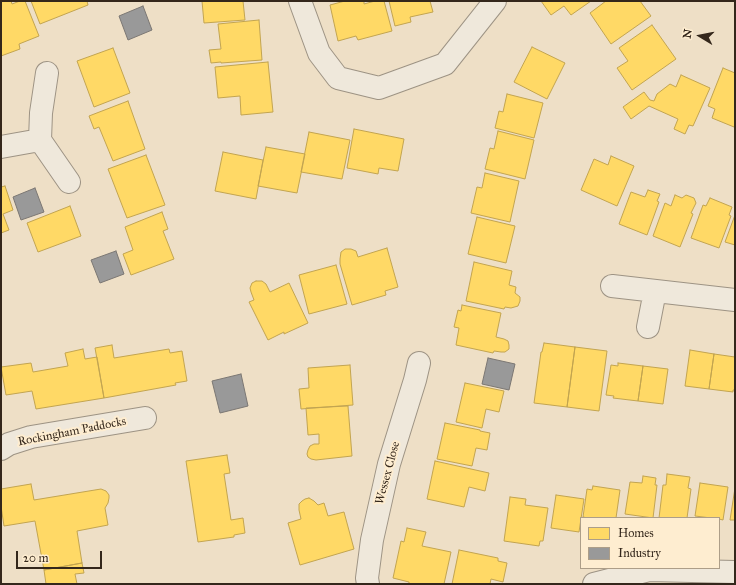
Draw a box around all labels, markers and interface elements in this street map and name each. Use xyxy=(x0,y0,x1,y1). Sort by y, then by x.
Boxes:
north arrow xyxy=(680,16,720,56)
text: N xyxy=(680,28,695,40)
street label: Rockingham Paddocks xyxy=(17,414,127,450)
street label: Wessex Close xyxy=(373,440,403,506)
legend xyxy=(580,517,720,569)
text: Homes xyxy=(618,526,654,540)
scale bar xyxy=(18,543,104,569)
text: Industry xyxy=(618,546,661,560)
text: 20 m xyxy=(23,551,49,565)

